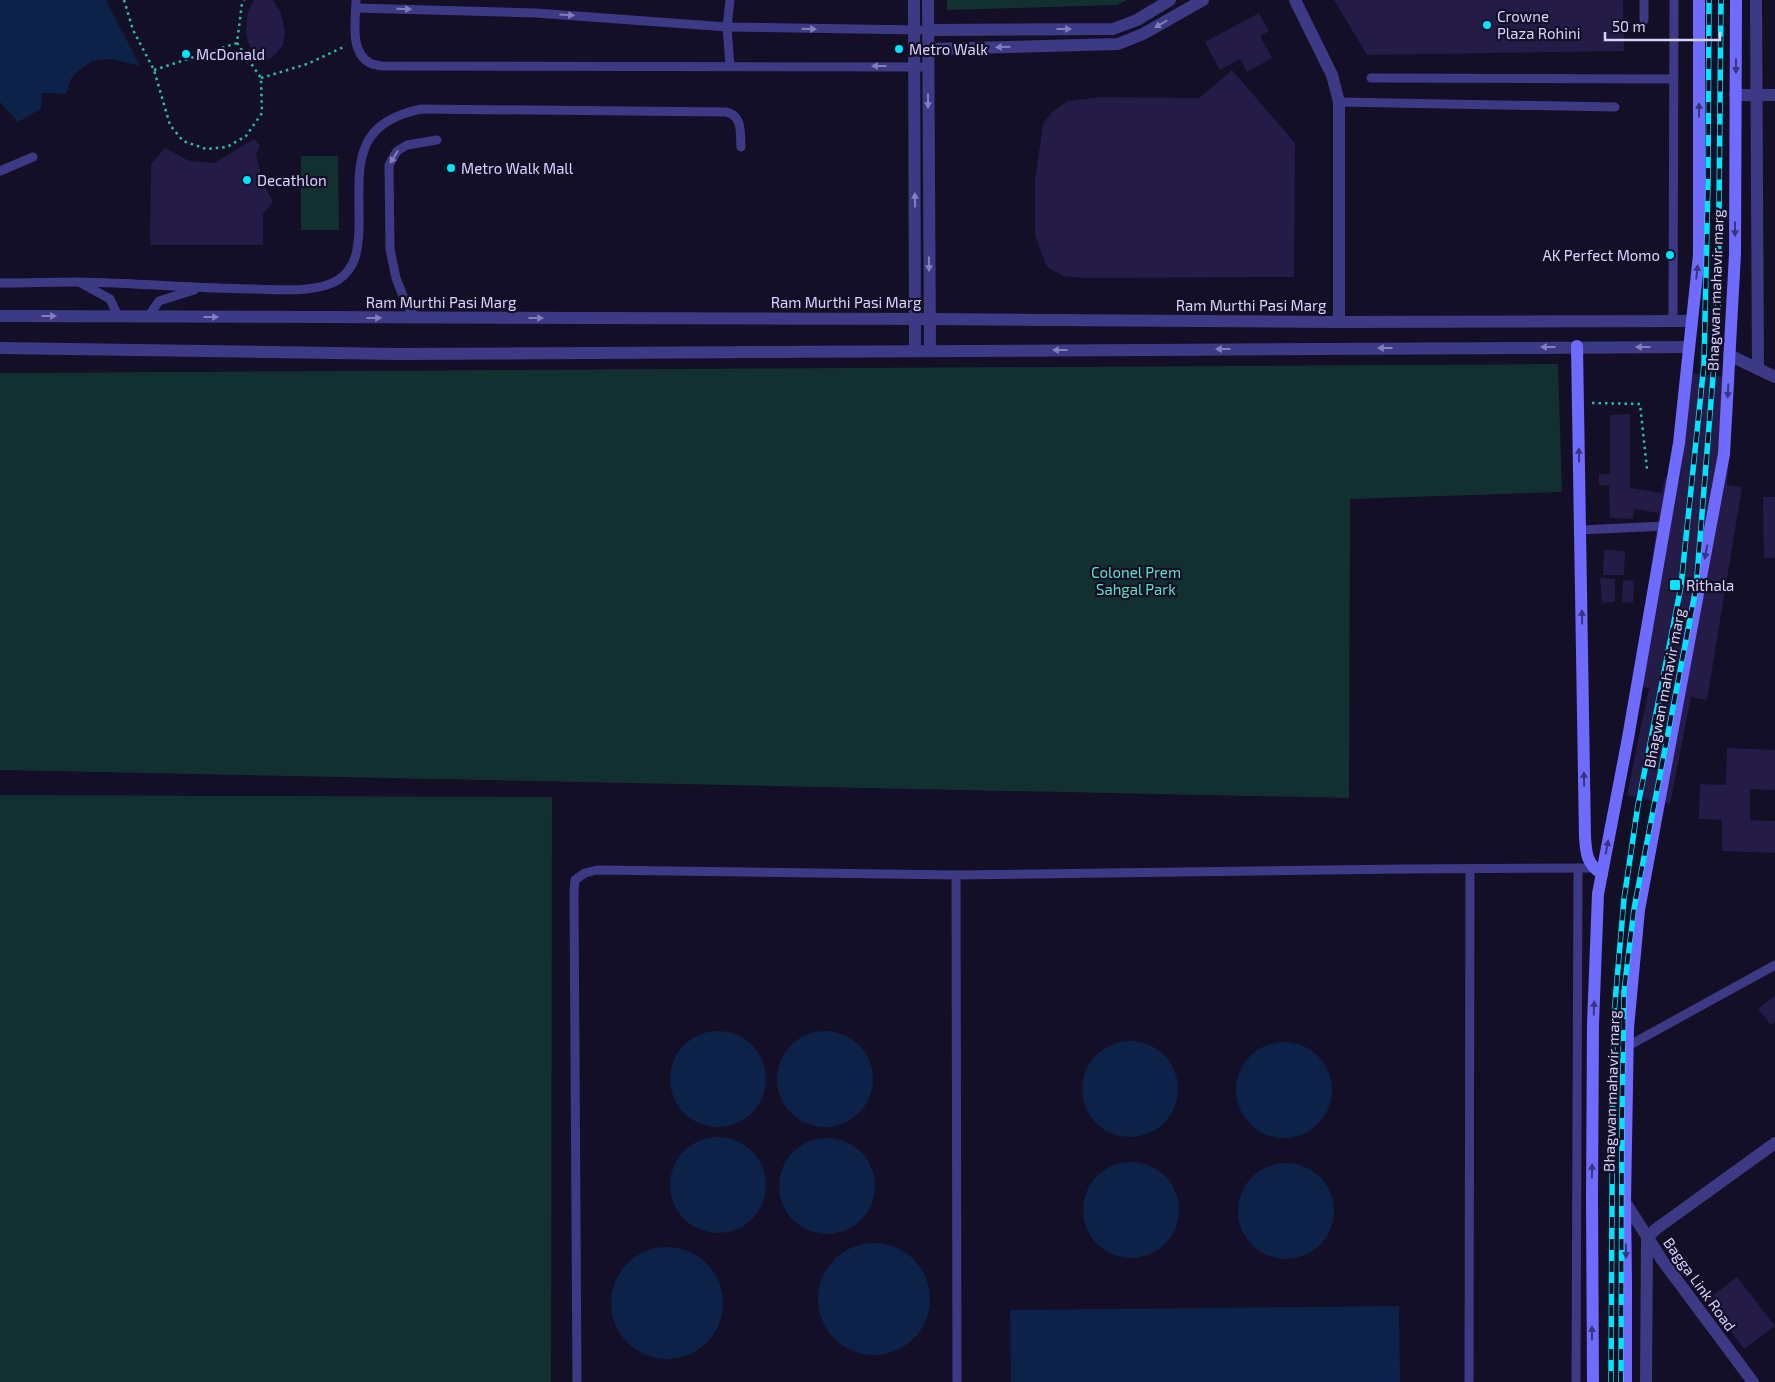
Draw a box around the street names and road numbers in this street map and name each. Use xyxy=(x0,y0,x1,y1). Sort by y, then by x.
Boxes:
street label: Bhagwan mahavir marg xyxy=(1703,208,1727,371)
street label: Ram Murthi Pasi Marg xyxy=(366,293,517,311)
street label: Ram Murthi Pasi Marg xyxy=(771,293,922,311)
street label: Ram Murthi Pasi Marg xyxy=(1176,296,1327,314)
street label: Bhagwan mahavir marg xyxy=(1640,606,1688,769)
street label: Bhagwan mahavir marg xyxy=(1599,1009,1623,1172)
street label: Bagga Link Road xyxy=(1660,1234,1740,1334)

